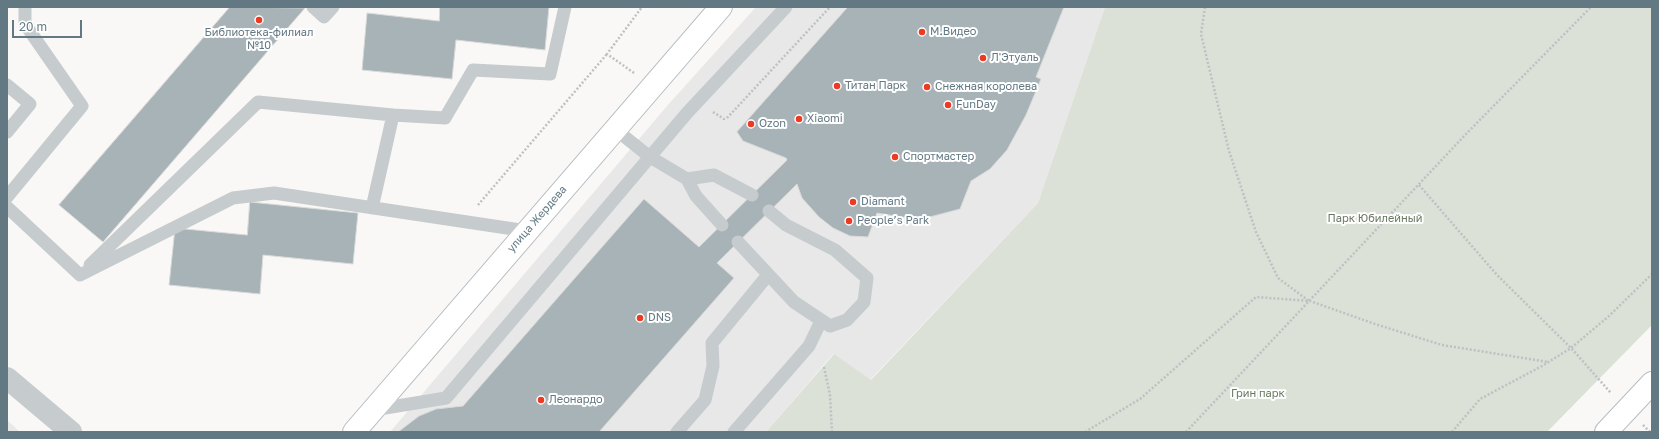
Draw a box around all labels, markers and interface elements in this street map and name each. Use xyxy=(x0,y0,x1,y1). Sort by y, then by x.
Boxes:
scale bar xyxy=(14,12,84,38)
marker: Библиотека-филиал №10 xyxy=(254,15,264,25)
text: 20 m xyxy=(19,19,47,34)
place label: М.Видео xyxy=(930,25,976,39)
place label: Библиотека-филиал №10 xyxy=(204,26,314,52)
marker: М.Видео xyxy=(917,27,927,37)
place label: Л'Этуаль xyxy=(991,51,1039,65)
marker: Л'Этуаль xyxy=(978,53,988,63)
place label: Титан Парк xyxy=(845,79,906,93)
place label: Снежная королева xyxy=(935,80,1037,94)
marker: Титан Парк xyxy=(832,81,842,91)
marker: Снежная королева xyxy=(922,82,932,92)
place label: FunDay xyxy=(956,98,996,112)
marker: FunDay xyxy=(943,100,953,110)
place label: Xiaomi xyxy=(807,112,843,126)
marker: Xiaomi xyxy=(794,114,804,124)
place label: Ozon xyxy=(759,117,786,131)
marker: Ozon xyxy=(746,119,756,129)
place label: Спортмастер xyxy=(903,150,974,164)
marker: Спортмастер xyxy=(890,152,900,162)
street label: улица Жердева xyxy=(505,183,569,255)
place label: Diamant xyxy=(861,195,905,209)
marker: Diamant xyxy=(848,197,858,207)
park label: Парк Юбилейный xyxy=(1328,212,1422,226)
place label: People’s Park xyxy=(857,214,929,228)
marker: People’s Park xyxy=(844,216,854,226)
place label: DNS xyxy=(648,311,671,325)
marker: DNS xyxy=(635,313,645,323)
park label: Грин парк xyxy=(1231,387,1285,401)
place label: Леонардо xyxy=(549,393,603,407)
marker: Леонардо xyxy=(536,395,546,405)

